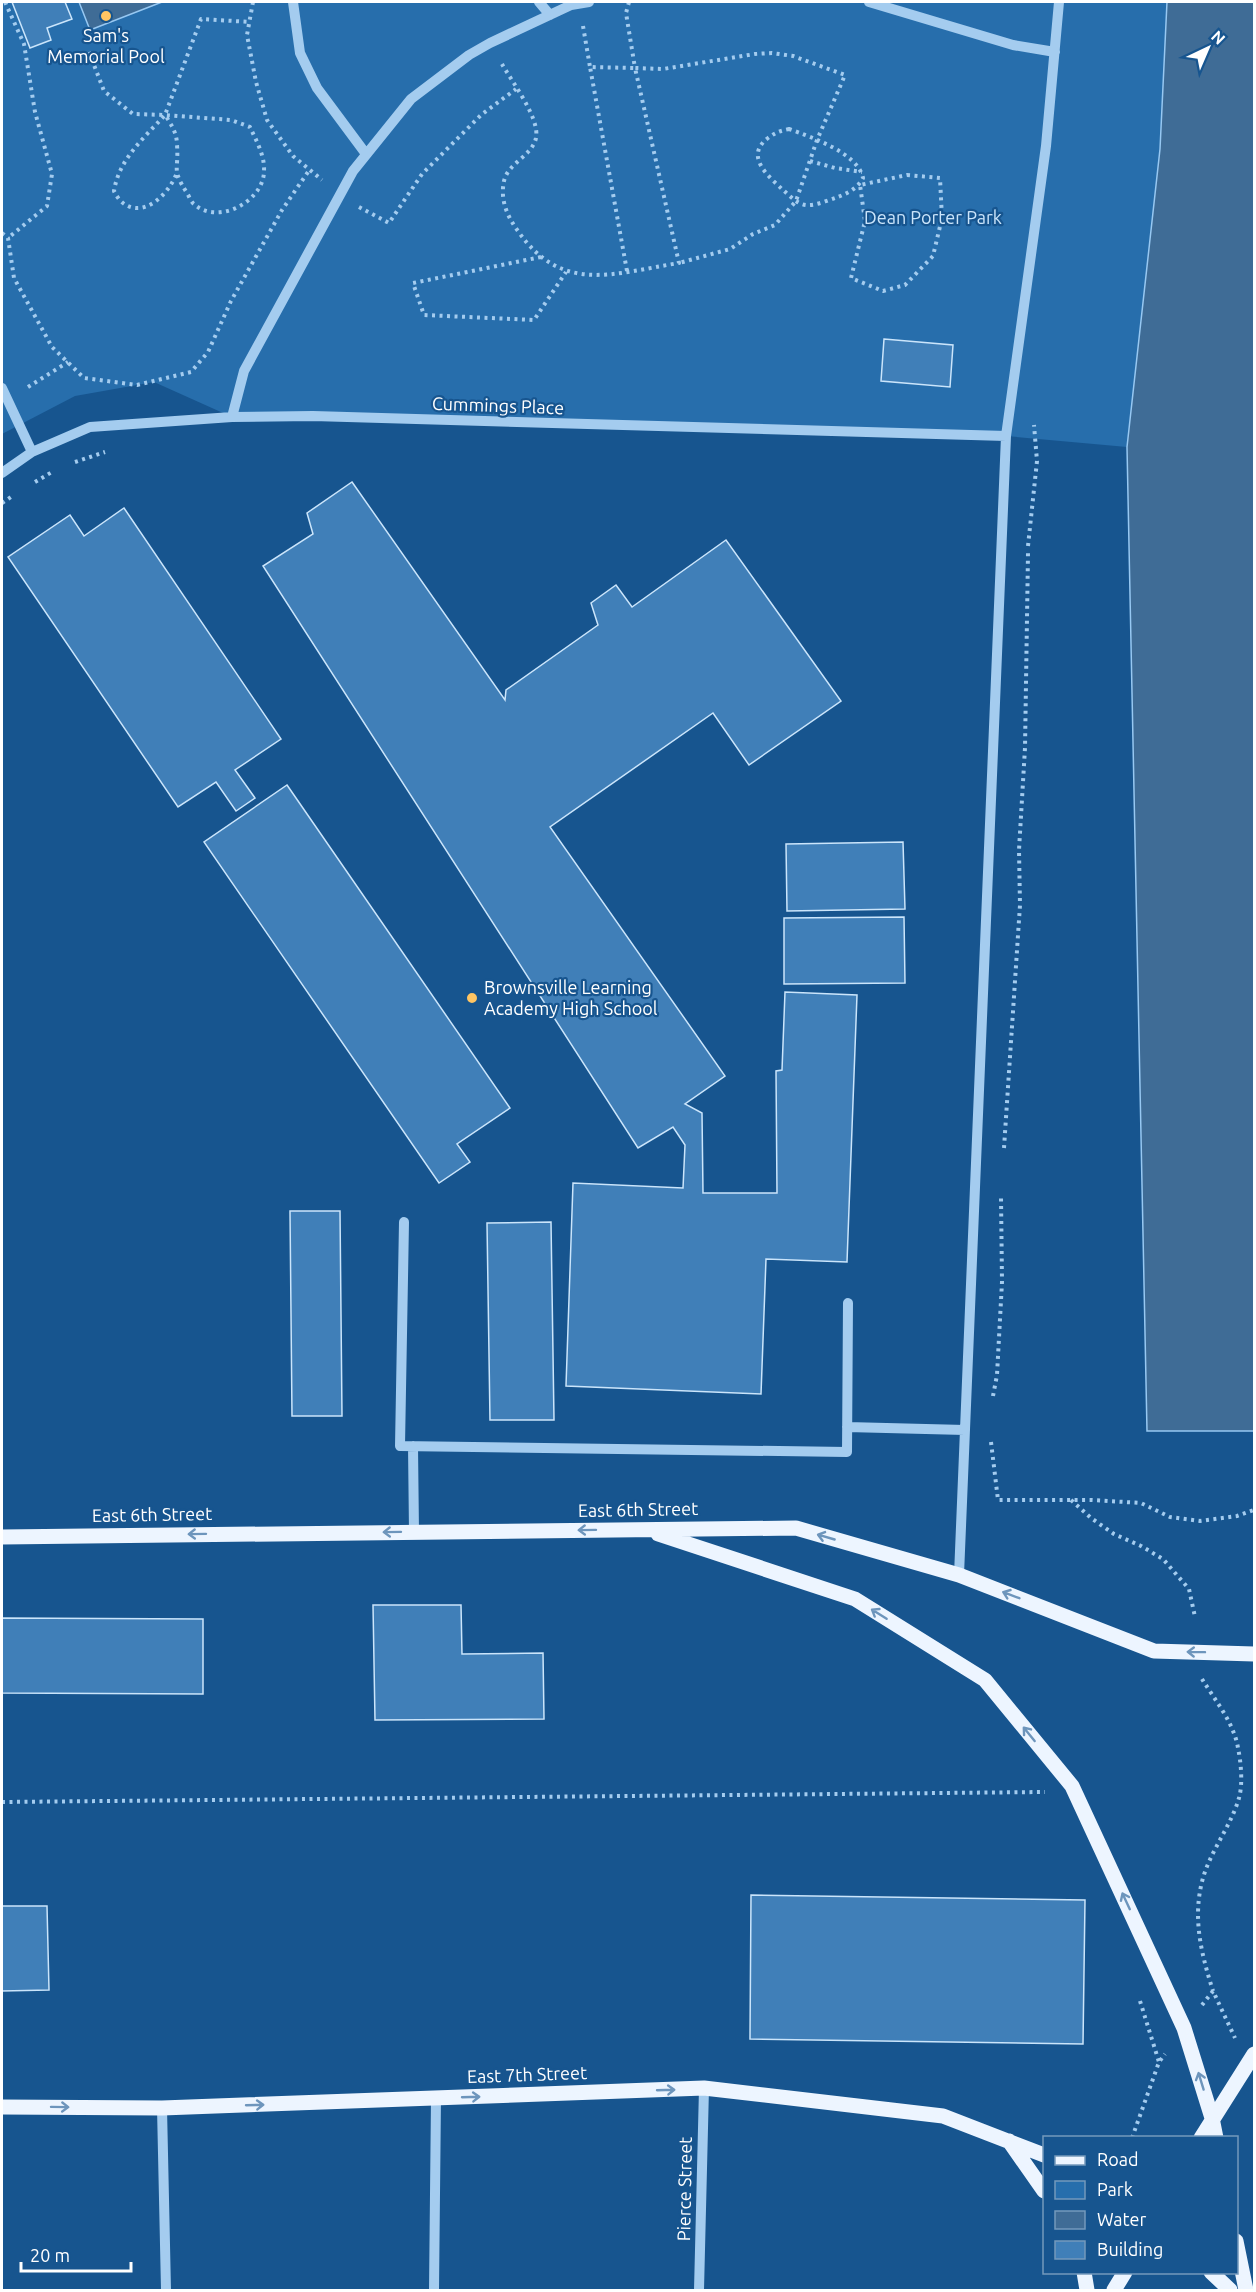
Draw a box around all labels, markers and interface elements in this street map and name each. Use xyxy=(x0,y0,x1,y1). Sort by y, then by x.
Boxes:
marker: Sam's Memorial Pool xyxy=(99,9,113,23)
north arrow xyxy=(1178,18,1238,78)
place label: Sam's Memorial Pool xyxy=(47,25,165,66)
text: N xyxy=(1208,27,1229,48)
park label: Dean Porter Park xyxy=(864,207,1002,227)
street label: Cummings Place xyxy=(432,393,564,417)
place label: Brownsville Learning Academy High School xyxy=(484,977,658,1018)
marker: Brownsville Learning Academy High School xyxy=(465,991,479,1005)
street label: East 6th Street xyxy=(578,1498,698,1520)
street label: East 6th Street xyxy=(92,1503,212,1525)
one-way arrow xyxy=(577,1524,597,1536)
one-way arrow xyxy=(382,1526,402,1538)
one-way arrow xyxy=(187,1528,207,1540)
one-way arrow xyxy=(817,1531,836,1542)
one-way arrow xyxy=(1003,1589,1021,1600)
one-way arrow xyxy=(871,1607,888,1619)
one-way arrow xyxy=(1187,1646,1207,1658)
one-way arrow xyxy=(1023,1726,1036,1742)
one-way arrow xyxy=(1119,1893,1131,1911)
street label: East 7th Street xyxy=(467,2062,587,2086)
one-way arrow xyxy=(1195,2072,1206,2091)
one-way arrow xyxy=(655,2084,675,2095)
one-way arrow xyxy=(460,2091,480,2103)
one-way arrow xyxy=(244,2099,264,2111)
one-way arrow xyxy=(49,2101,69,2113)
legend xyxy=(1043,2136,1238,2274)
street label: Pierce Street xyxy=(673,2137,695,2241)
text: Road xyxy=(1097,2149,1139,2169)
text: Park xyxy=(1097,2179,1133,2199)
text: Water xyxy=(1097,2209,1147,2229)
scale bar xyxy=(21,2235,130,2273)
text: Building xyxy=(1097,2239,1163,2259)
text: 20 m xyxy=(30,2245,70,2265)

